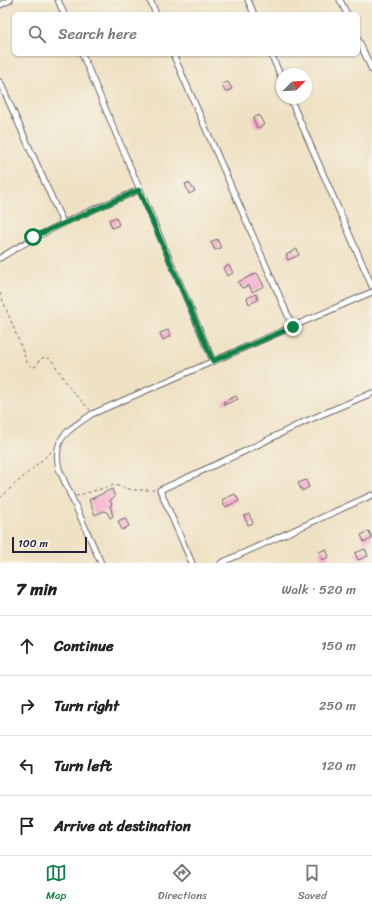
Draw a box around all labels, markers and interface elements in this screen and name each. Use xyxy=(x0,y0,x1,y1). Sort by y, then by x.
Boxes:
search box xyxy=(12,12,360,56)
text: Search here xyxy=(58,21,137,47)
icon: search xyxy=(26,23,48,45)
north arrow xyxy=(276,68,312,104)
route start xyxy=(24,228,42,246)
route end xyxy=(284,318,302,336)
text: 100 m xyxy=(18,534,48,553)
scale bar xyxy=(12,535,87,554)
text: 7 min xyxy=(16,574,57,604)
text: Walk · 520 m xyxy=(282,578,356,601)
text: Continue xyxy=(54,633,114,659)
text: 150 m xyxy=(321,634,356,657)
icon: ahead xyxy=(16,635,38,657)
text: Turn right xyxy=(54,693,119,719)
text: 250 m xyxy=(319,694,356,717)
icon: right xyxy=(16,695,38,717)
text: Turn left xyxy=(54,753,112,779)
text: 120 m xyxy=(321,754,356,777)
icon: left xyxy=(16,755,38,777)
text: Arrive at destination xyxy=(54,813,191,839)
icon: arrive xyxy=(16,815,38,837)
tab: Map xyxy=(45,862,67,905)
tab: Directions xyxy=(158,862,207,905)
tab: Saved xyxy=(298,862,327,905)

